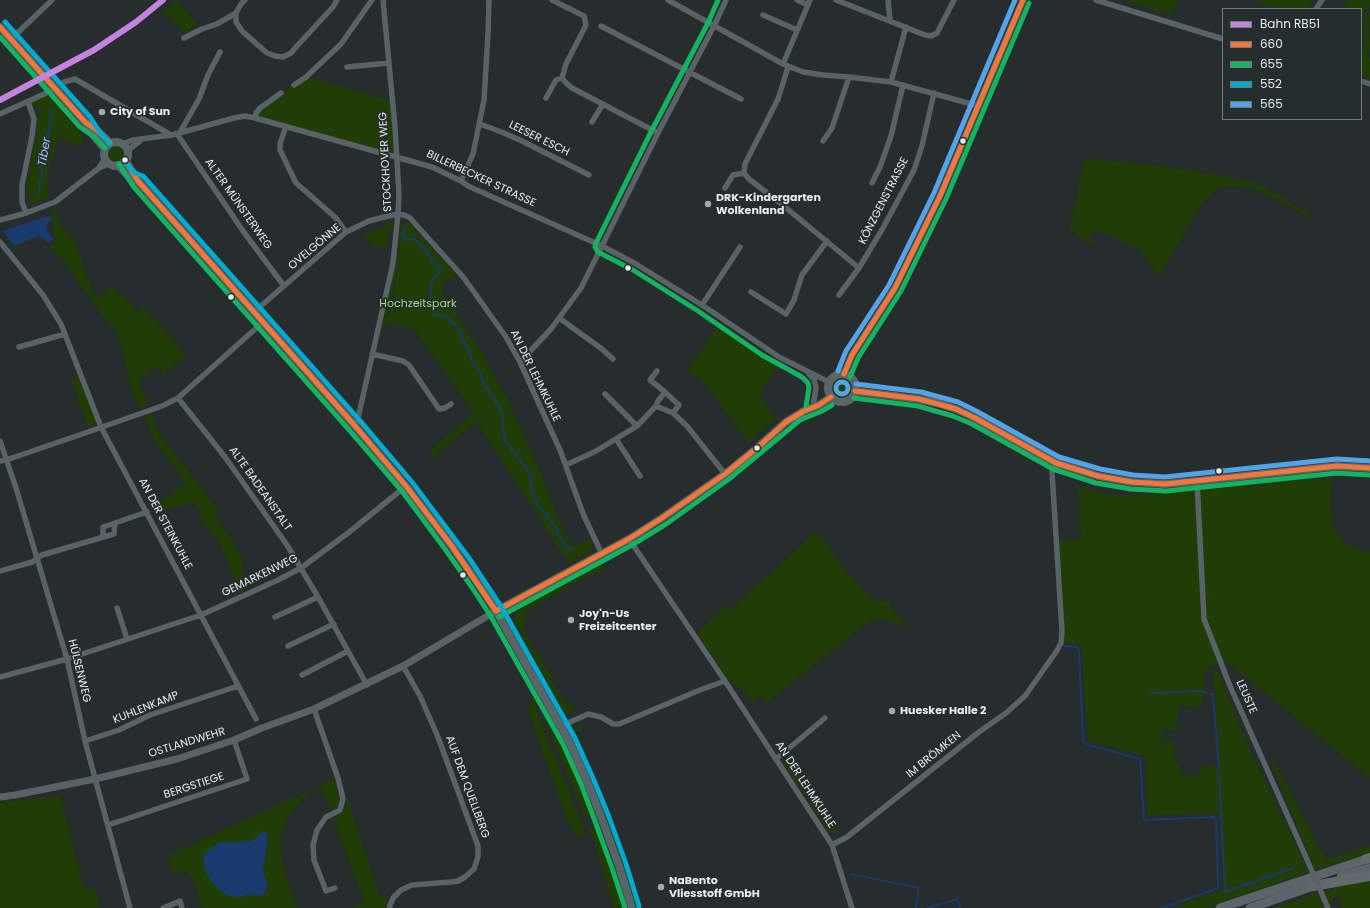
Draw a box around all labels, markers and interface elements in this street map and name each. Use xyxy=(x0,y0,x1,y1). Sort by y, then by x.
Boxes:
legend xyxy=(1222,8,1362,120)
text: Bahn RB51 xyxy=(1260,15,1320,32)
text: 660 xyxy=(1260,35,1283,52)
text: 655 xyxy=(1260,55,1283,72)
text: 552 xyxy=(1260,75,1282,92)
text: 565 xyxy=(1260,95,1283,112)
place label: City of Sun xyxy=(110,105,170,119)
marker: City of Sun xyxy=(97,107,107,117)
street label: STOCKHOVER WEG xyxy=(377,112,395,212)
street label: LEESER ESCH xyxy=(506,119,572,159)
water label: Tiber xyxy=(35,136,55,168)
unlabelled marker xyxy=(958,136,968,146)
street label: BILLERBECKER STRASSE xyxy=(424,148,538,210)
unlabelled marker xyxy=(120,155,130,165)
street label: KÖNZGENSTRASSE xyxy=(856,155,912,247)
street label: ALTER MÜNSTERWEG xyxy=(202,156,274,252)
place label: DRK-Kindergarten Wolkenland xyxy=(716,191,821,217)
marker: DRK-Kindergarten Wolkenland xyxy=(703,199,713,209)
street label: OVELGÖNNE xyxy=(286,221,344,273)
unlabelled marker xyxy=(623,263,633,273)
unlabelled marker xyxy=(226,292,236,302)
park label: Hochzeitspark xyxy=(379,297,457,311)
street label: AN DER LEHMKUHLE xyxy=(507,328,563,424)
unlabelled marker xyxy=(752,443,762,453)
street label: ALTE BADEANSTALT xyxy=(226,444,294,534)
unlabelled marker xyxy=(1214,466,1224,476)
street label: AN DER STEINKUHLE xyxy=(135,476,195,572)
street label: GEMARKENWEG xyxy=(220,552,300,600)
unlabelled marker xyxy=(458,570,468,580)
place label: Joy'n-Us Freizeitcenter xyxy=(579,607,656,633)
marker: Joy'n-Us Freizeitcenter xyxy=(566,615,576,625)
street label: HÜLSENWEG xyxy=(65,638,93,704)
street label: LEUSTE xyxy=(1233,678,1259,716)
street label: KUHLENKAMP xyxy=(111,689,181,727)
place label: Huesker Halle 2 xyxy=(900,704,986,718)
marker: Huesker Halle 2 xyxy=(887,706,897,716)
street label: OSTLANDWEHR xyxy=(147,725,227,761)
street label: IM BRÖMKEN xyxy=(904,729,964,781)
street label: AUF DEM QUELLBERG xyxy=(442,734,492,840)
street label: AN DER LEHMKUHLE xyxy=(772,739,838,831)
street label: BERGSTIEGE xyxy=(162,770,226,802)
place label: NaBento Vliesstoff GmbH xyxy=(669,874,760,900)
marker: NaBento Vliesstoff GmbH xyxy=(656,882,666,892)

